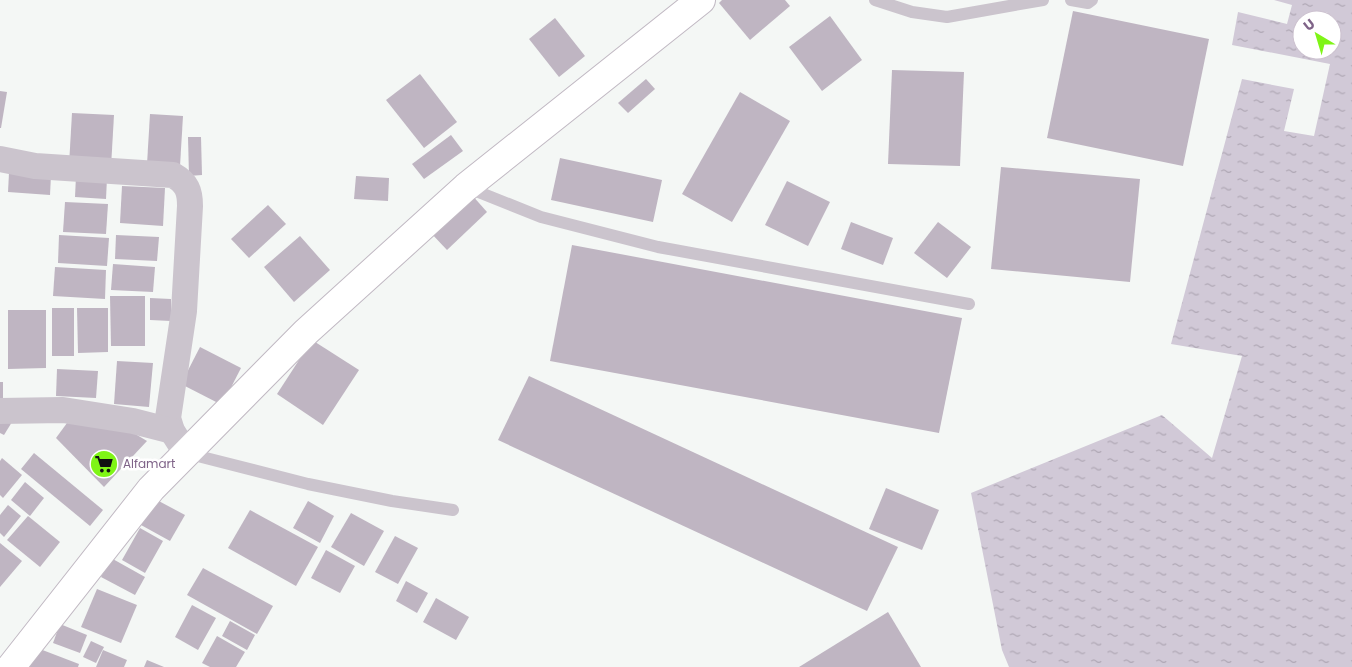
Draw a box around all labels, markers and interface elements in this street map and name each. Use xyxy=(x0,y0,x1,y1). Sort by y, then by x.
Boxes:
north arrow xyxy=(1292,10,1342,60)
text: U xyxy=(1299,14,1319,36)
supermarket icon: Alfamart xyxy=(89,449,119,479)
place label: Alfamart xyxy=(123,455,175,472)

